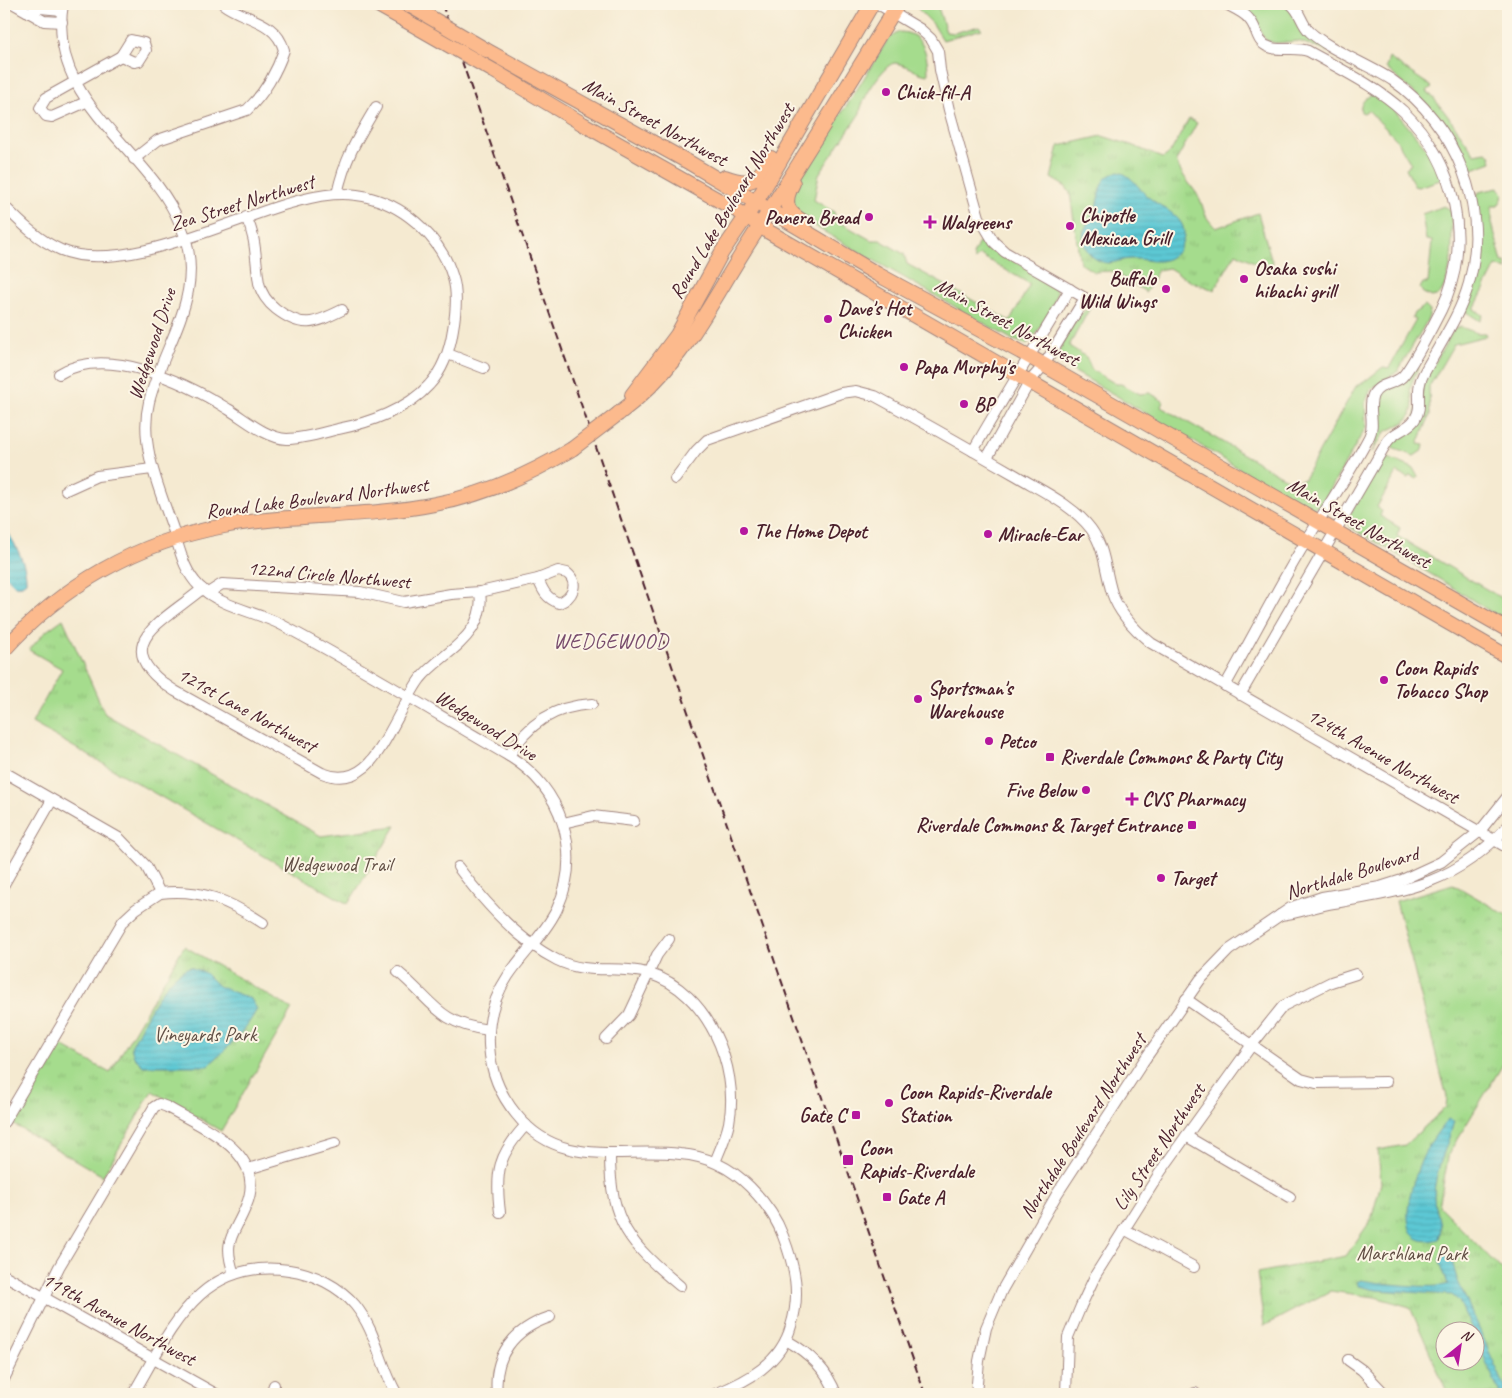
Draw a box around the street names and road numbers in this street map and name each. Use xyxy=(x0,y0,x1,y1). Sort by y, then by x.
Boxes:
street label: Main Street Northwest xyxy=(578,72,734,173)
street label: Round Lake Boulevard Northwest xyxy=(664,97,802,303)
street label: Zea Street Northwest xyxy=(167,168,320,237)
street label: Main Street Northwest xyxy=(930,272,1086,373)
street label: Wedgewood Drive xyxy=(122,284,182,403)
street label: Round Lake Boulevard Northwest xyxy=(205,472,432,524)
street label: Main Street Northwest xyxy=(1283,472,1437,575)
street label: 122nd Circle Northwest xyxy=(247,555,414,595)
street label: 121st Lane Northwest xyxy=(173,662,324,760)
street label: Wedgewood Drive xyxy=(430,684,543,767)
street label: 124th Avenue Northwest xyxy=(1303,702,1465,811)
street label: Northdale Boulevard xyxy=(1283,840,1424,905)
street label: Northdale Boulevard Northwest xyxy=(1014,1026,1154,1223)
street label: Lily Street Northwest xyxy=(1107,1077,1212,1215)
street label: 119th Avenue Northwest xyxy=(38,1267,202,1373)

